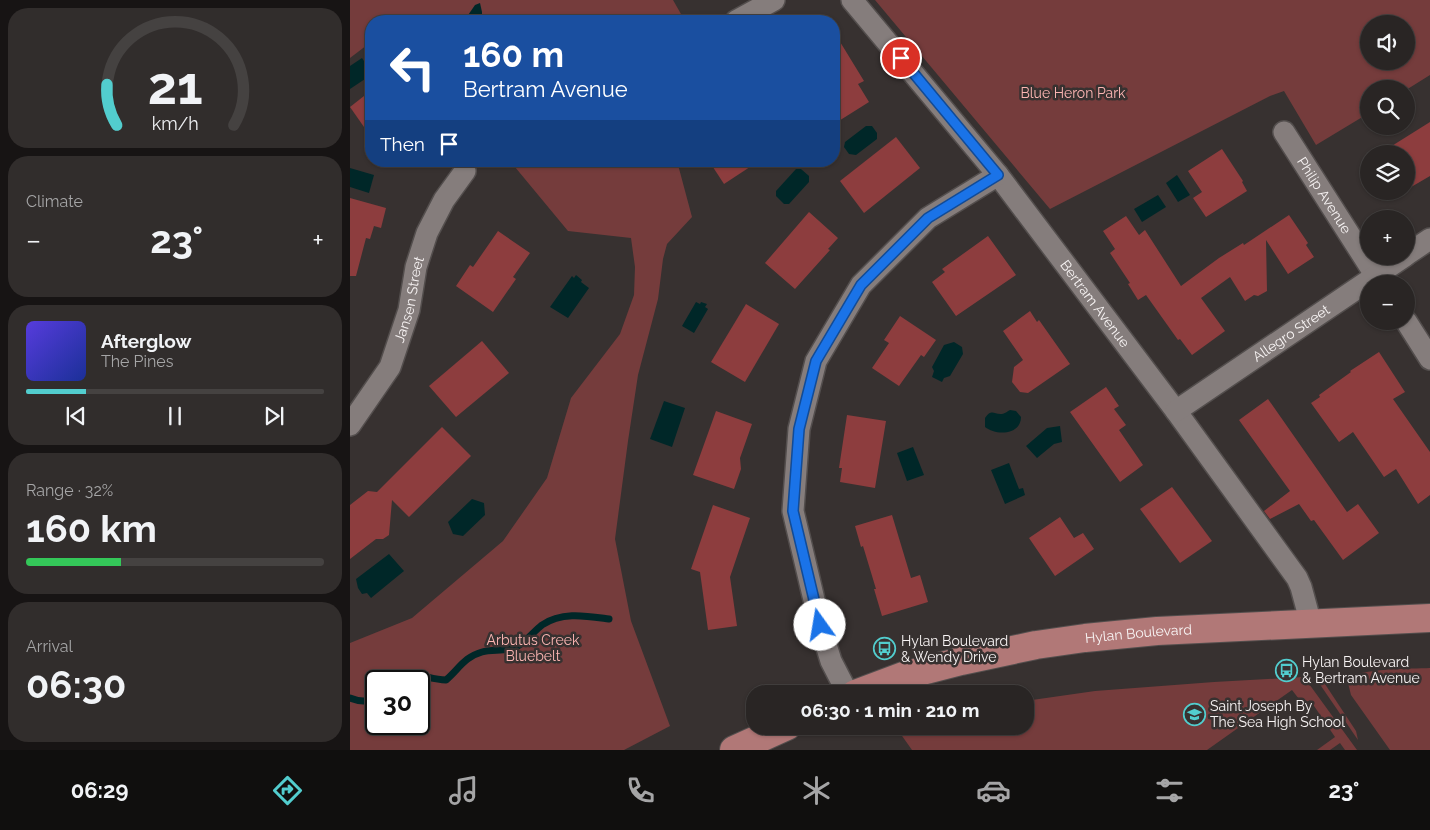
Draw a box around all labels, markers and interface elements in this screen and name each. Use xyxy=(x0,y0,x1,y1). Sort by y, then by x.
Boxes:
map controls xyxy=(1360,15,1415,330)
button: sound xyxy=(1360,15,1415,70)
text: 160 m xyxy=(463,34,564,75)
icon: left xyxy=(380,35,445,100)
pin xyxy=(880,37,922,79)
icon: arrive xyxy=(887,44,915,72)
text: 21 xyxy=(147,55,203,116)
text: Bertram Avenue xyxy=(463,76,628,102)
button: search xyxy=(1360,80,1415,135)
park label: Blue Heron Park xyxy=(1020,85,1126,101)
text: km/h xyxy=(151,113,199,134)
icon: arrive xyxy=(435,130,463,158)
text: Then xyxy=(380,133,425,155)
button: layers xyxy=(1360,145,1415,200)
street label: Philip Avenue xyxy=(1294,154,1355,237)
text: Climate xyxy=(26,192,83,211)
button: + xyxy=(1360,210,1415,265)
text: 23° xyxy=(150,217,203,262)
text: − xyxy=(26,224,41,257)
text: + xyxy=(312,224,324,257)
street label: Jansen Street xyxy=(391,254,427,344)
street label: Bertram Avenue xyxy=(1057,257,1133,350)
button: − xyxy=(1360,275,1415,330)
street label: Allegro Street xyxy=(1250,301,1333,365)
text: Afterglow xyxy=(101,330,191,352)
text: The Pines xyxy=(101,352,173,371)
icon: previous xyxy=(62,402,90,430)
icon: pause xyxy=(161,402,189,430)
icon: next xyxy=(260,402,288,430)
text: Range · 32% xyxy=(26,481,113,500)
text: 160 km xyxy=(26,506,157,551)
position arrow xyxy=(793,598,845,650)
street label: Hylan Boulevard xyxy=(1084,621,1192,646)
park label: Arbutus Creek Bluebelt xyxy=(487,632,580,664)
place label: Hylan Boulevard & Wendy Drive xyxy=(901,633,1008,665)
text: Arrival xyxy=(26,637,73,656)
bus stop icon: Hylan Boulevard & Wendy Drive xyxy=(873,637,897,661)
place label: Hylan Boulevard & Bertram Avenue xyxy=(1302,654,1420,686)
bus stop icon: Hylan Boulevard & Bertram Avenue xyxy=(1274,658,1298,682)
text: 06:30 xyxy=(26,662,126,707)
speed limit sign: 30 xyxy=(365,670,430,735)
place label: Saint Joseph By The Sea High School xyxy=(1210,698,1345,730)
text: 06:30 · 1 min · 210 m xyxy=(801,699,979,721)
school or university icon: Saint Joseph By The Sea High School xyxy=(1182,702,1206,726)
icon: directions xyxy=(270,773,305,808)
icon: music xyxy=(446,773,481,808)
icon: phone xyxy=(623,773,658,808)
icon: climate xyxy=(799,773,834,808)
icon: car xyxy=(976,773,1011,808)
icon: filters xyxy=(1152,773,1187,808)
text: 06:29 xyxy=(71,777,128,803)
text: 23° xyxy=(1329,777,1359,803)

